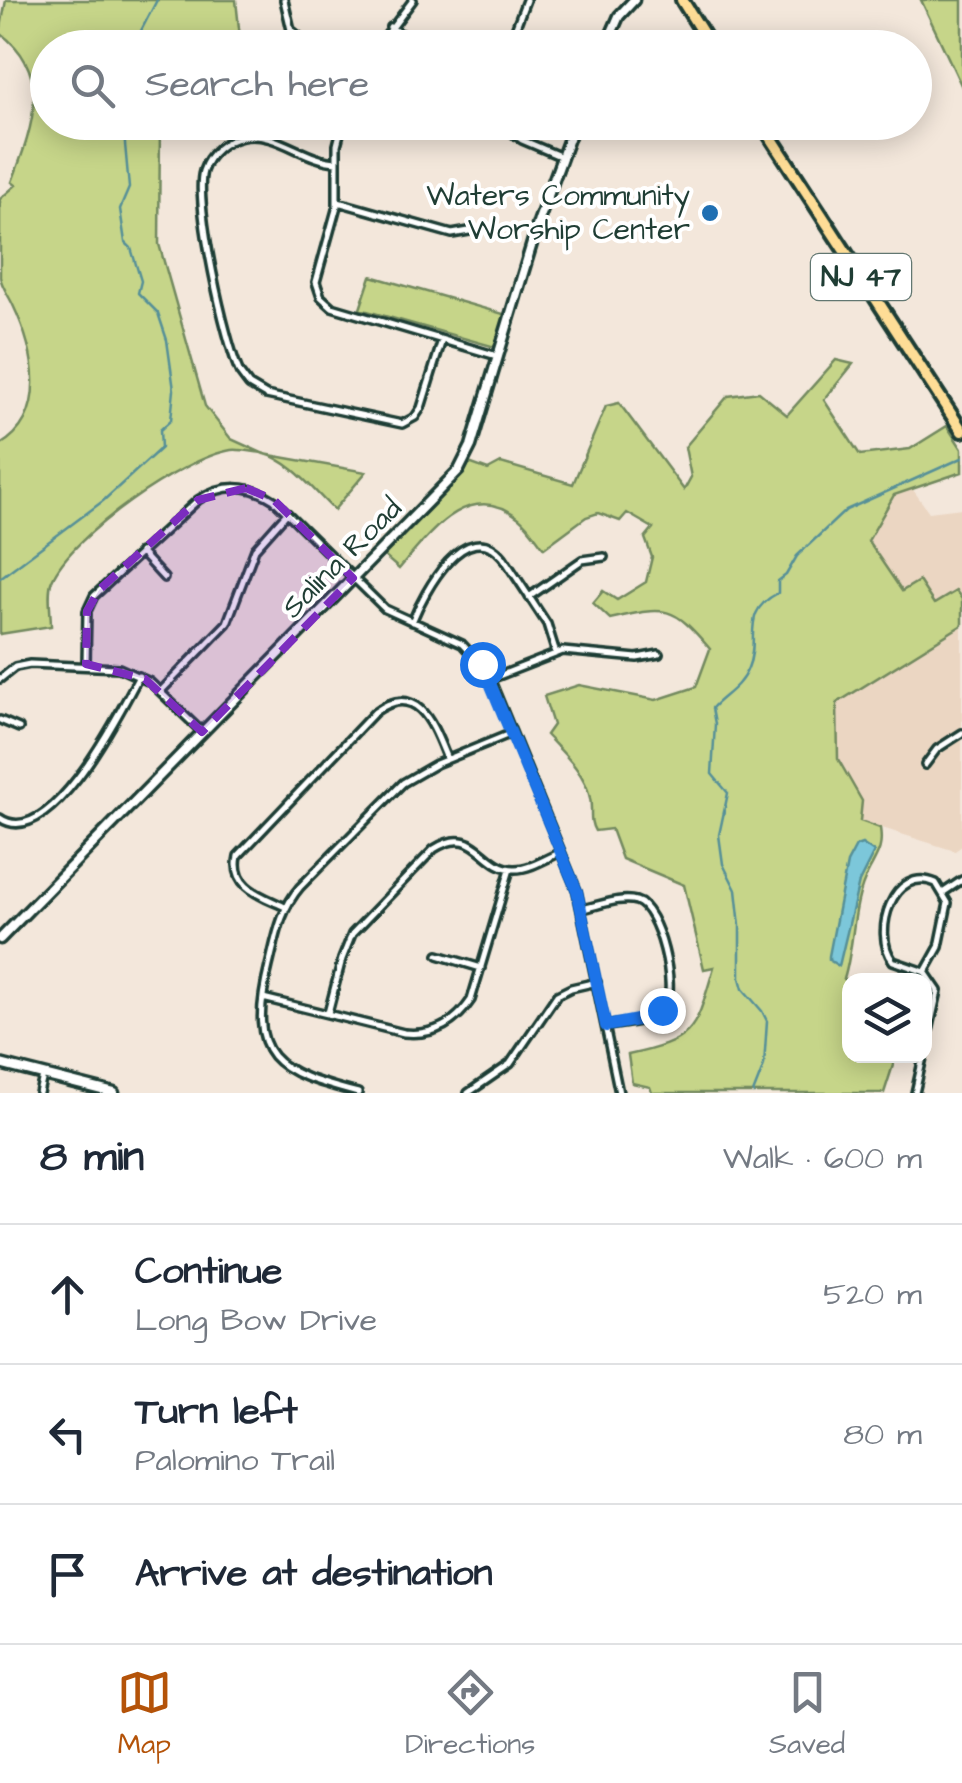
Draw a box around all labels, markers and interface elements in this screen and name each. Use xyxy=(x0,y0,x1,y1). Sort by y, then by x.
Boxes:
search box xyxy=(30,30,932,140)
icon: search xyxy=(65,58,120,113)
text: Search here xyxy=(145,59,369,111)
place label: Waters Community Worship Center xyxy=(426,175,690,251)
marker: Waters Community Worship Center xyxy=(699,202,721,224)
road number: NJ 47 xyxy=(811,254,911,300)
street label: Salina Road xyxy=(272,488,412,628)
route start xyxy=(460,642,506,688)
map controls xyxy=(842,973,932,1063)
button: layers xyxy=(842,973,932,1063)
route end xyxy=(640,988,686,1034)
text: 8 min xyxy=(40,1129,144,1187)
text: Walk · 600 m xyxy=(723,1136,922,1181)
text: Continue xyxy=(135,1246,282,1298)
icon: ahead xyxy=(40,1267,95,1322)
text: 520 m xyxy=(823,1272,922,1317)
text: Long Bow Drive xyxy=(135,1298,377,1343)
text: Turn left xyxy=(135,1386,298,1438)
icon: left xyxy=(40,1407,95,1462)
text: 80 m xyxy=(843,1412,922,1457)
text: Palomino Trail xyxy=(135,1438,335,1483)
icon: arrive xyxy=(40,1547,95,1602)
text: Arrive at destination xyxy=(135,1548,492,1600)
tab: Map xyxy=(117,1665,172,1764)
tab: Directions xyxy=(405,1665,535,1764)
tab: Saved xyxy=(769,1665,845,1764)

